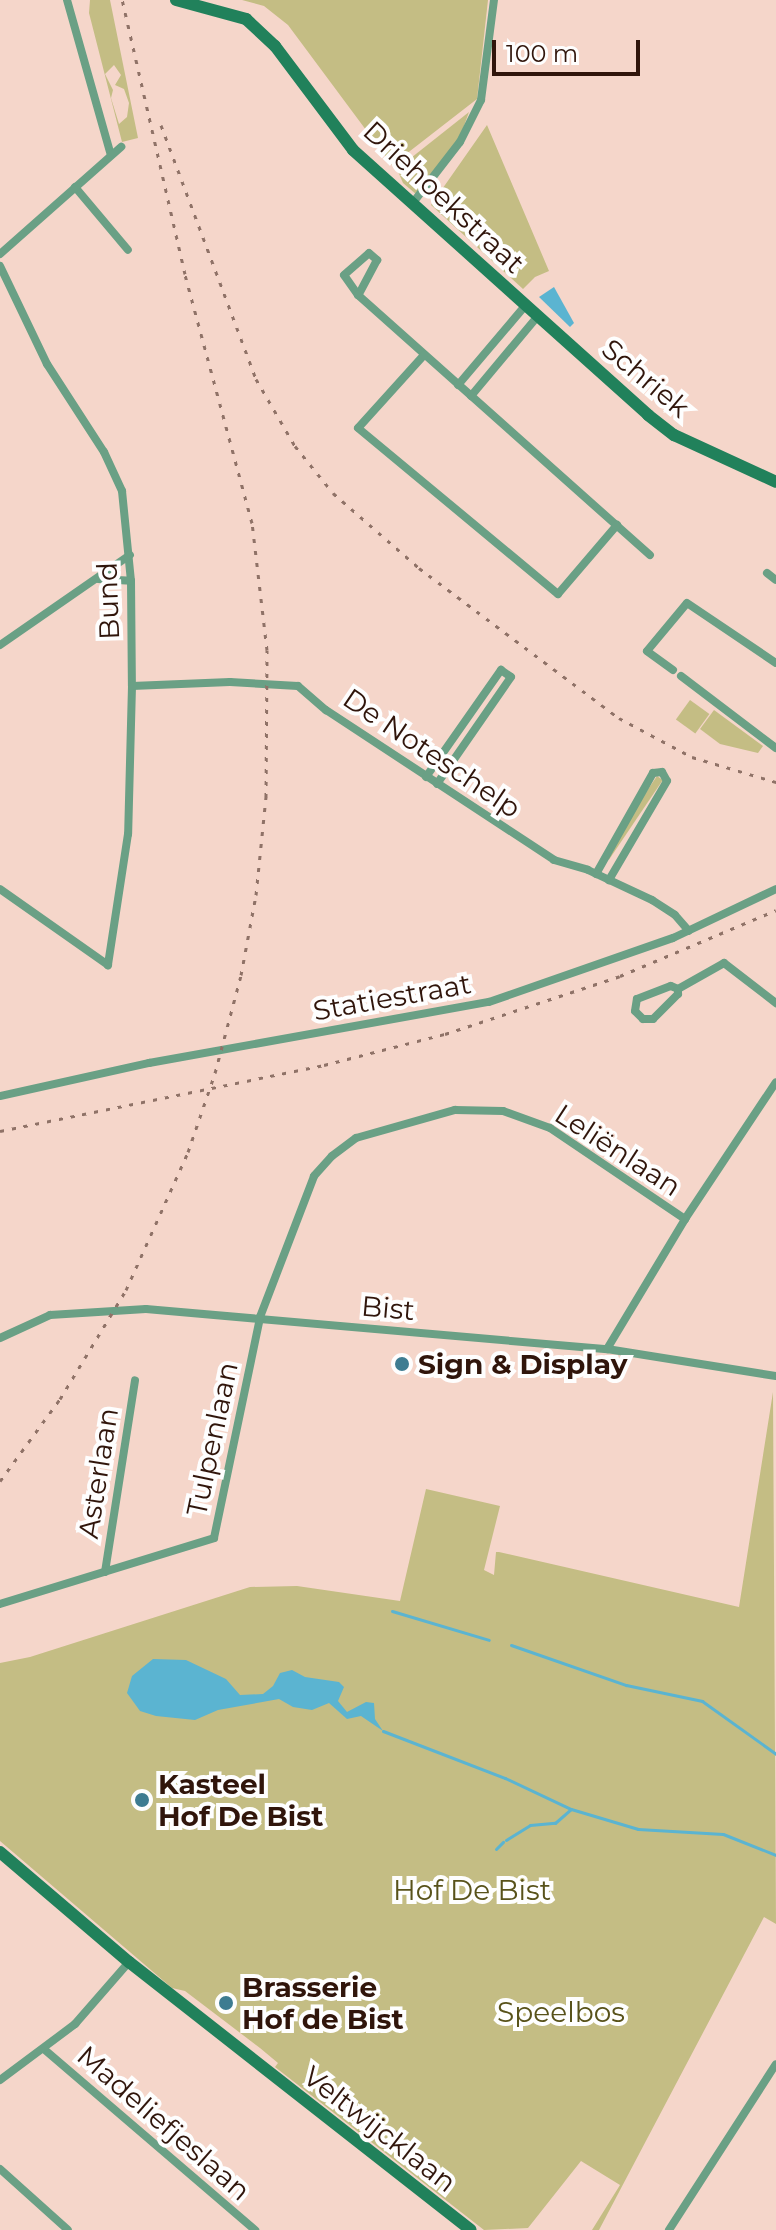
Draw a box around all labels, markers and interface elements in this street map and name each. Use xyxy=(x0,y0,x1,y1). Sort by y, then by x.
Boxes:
scale bar xyxy=(496,24,644,74)
text: 100 m xyxy=(506,39,578,68)
street label: Driehoekstraat xyxy=(357,114,531,280)
street label: Schriek xyxy=(595,332,697,424)
street label: Bund xyxy=(90,562,126,640)
street label: De Noteschelp xyxy=(337,681,527,825)
street label: Statiestraat xyxy=(310,967,474,1027)
street label: Leliënlaan xyxy=(549,1097,687,1203)
street label: Bist xyxy=(360,1289,416,1327)
place label: Sign & Display xyxy=(418,1347,627,1381)
marker: Sign & Display xyxy=(393,1355,411,1373)
street label: Tulpenlaan xyxy=(179,1359,245,1519)
street label: Asterlaan xyxy=(71,1405,125,1541)
place label: Kasteel Hof De Bist xyxy=(158,1767,323,1833)
marker: Kasteel Hof De Bist xyxy=(133,1791,151,1809)
park label: Hof De Bist xyxy=(393,1873,551,1907)
place label: Brasserie Hof de Bist xyxy=(242,1970,404,2036)
marker: Brasserie Hof de Bist xyxy=(217,1994,235,2012)
park label: Speelbos xyxy=(497,1995,625,2029)
street label: Madeliefjeslaan xyxy=(71,2039,257,2207)
street label: Veltwijcklaan xyxy=(297,2059,463,2199)

